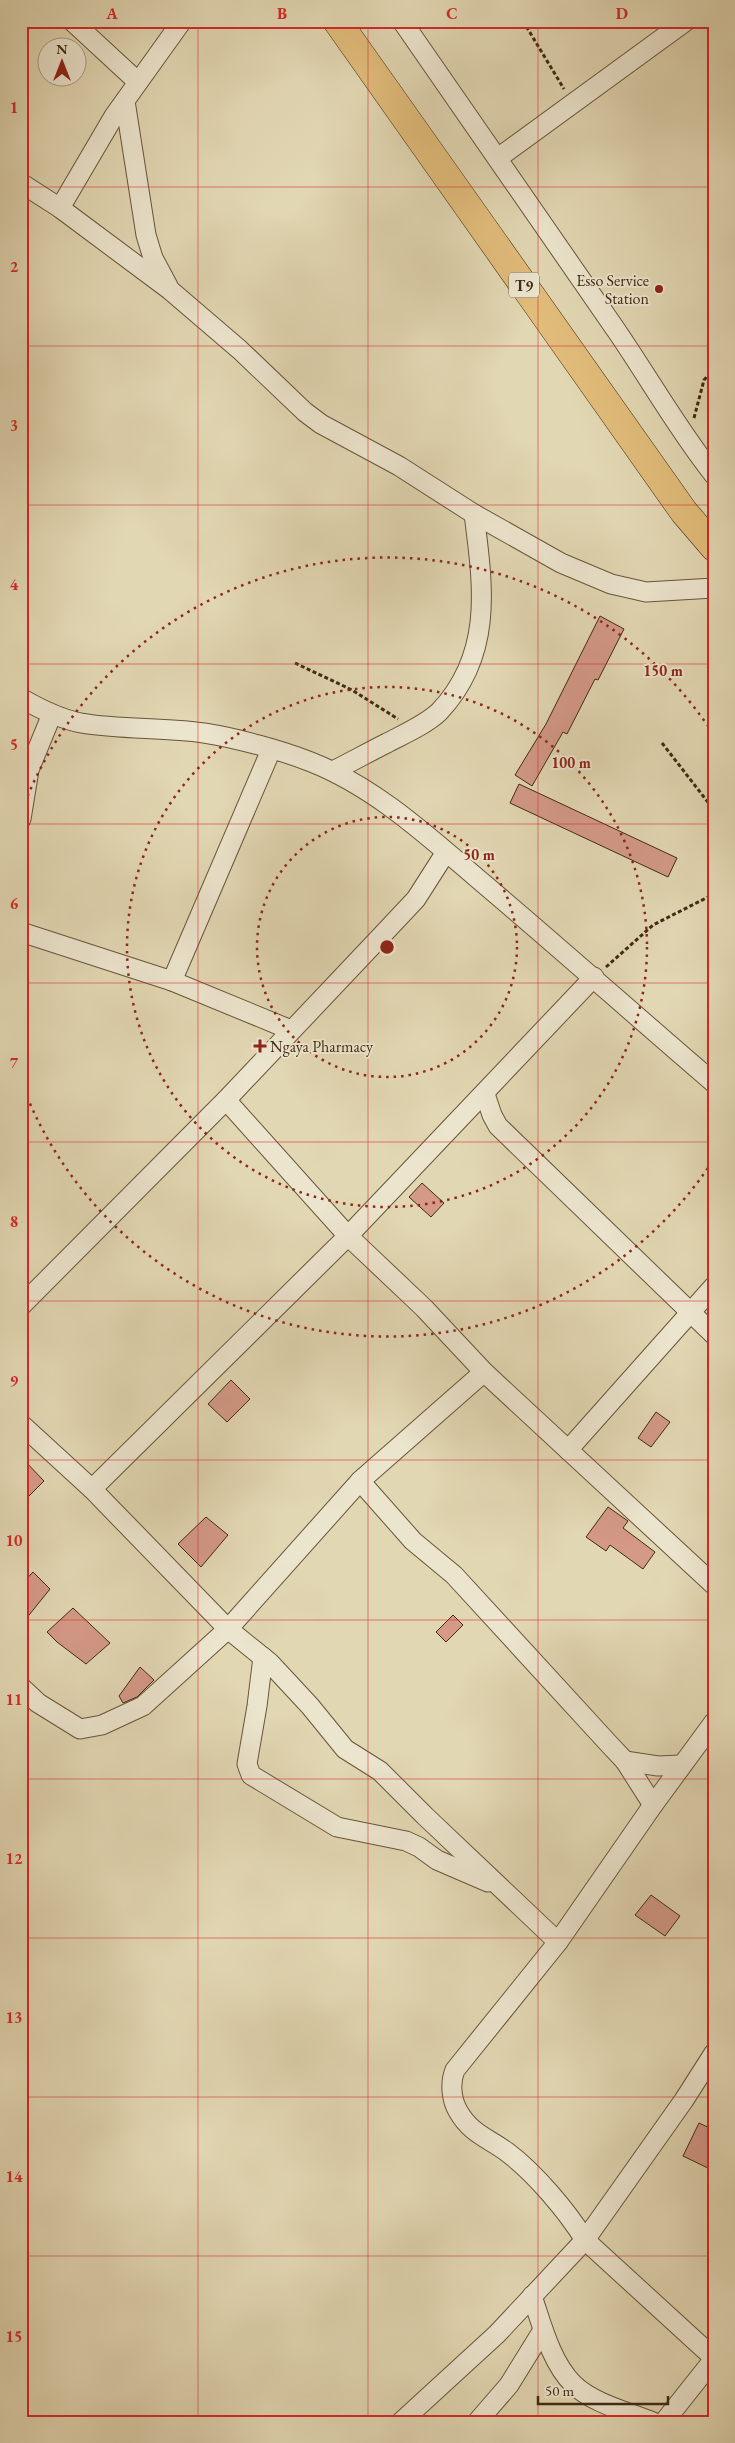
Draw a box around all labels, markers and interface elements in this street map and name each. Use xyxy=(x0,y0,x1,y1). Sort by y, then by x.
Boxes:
text: A xyxy=(105,3,118,24)
text: B xyxy=(277,3,287,24)
text: C xyxy=(446,3,458,24)
text: D xyxy=(616,3,628,24)
north arrow xyxy=(38,38,88,88)
text: N xyxy=(56,40,68,58)
text: 1 xyxy=(10,97,18,118)
text: 2 xyxy=(10,256,19,277)
place label: Esso Service Station xyxy=(576,270,650,309)
road number: T9 xyxy=(509,272,539,298)
marker: Esso Service Station xyxy=(653,283,665,295)
text: 3 xyxy=(10,415,18,436)
text: 4 xyxy=(10,574,19,595)
text: 150 m xyxy=(643,661,683,680)
text: 5 xyxy=(10,734,18,755)
text: 100 m xyxy=(551,753,591,772)
text: 50 m xyxy=(463,845,495,864)
text: 6 xyxy=(10,893,19,914)
centre of rings xyxy=(378,938,396,956)
place label: Ngaya Pharmacy xyxy=(270,1036,374,1057)
marker: Ngaya Pharmacy xyxy=(254,1040,266,1052)
text: 7 xyxy=(10,1052,19,1073)
text: 8 xyxy=(10,1211,18,1232)
text: 9 xyxy=(10,1370,19,1391)
text: 10 xyxy=(6,1530,23,1551)
text: 11 xyxy=(6,1689,22,1710)
text: 12 xyxy=(6,1848,23,1869)
text: 13 xyxy=(6,2007,22,2028)
text: 14 xyxy=(6,2166,23,2187)
text: 15 xyxy=(6,2326,22,2347)
scale bar xyxy=(538,2373,668,2405)
text: 50 m xyxy=(545,2381,574,2400)

